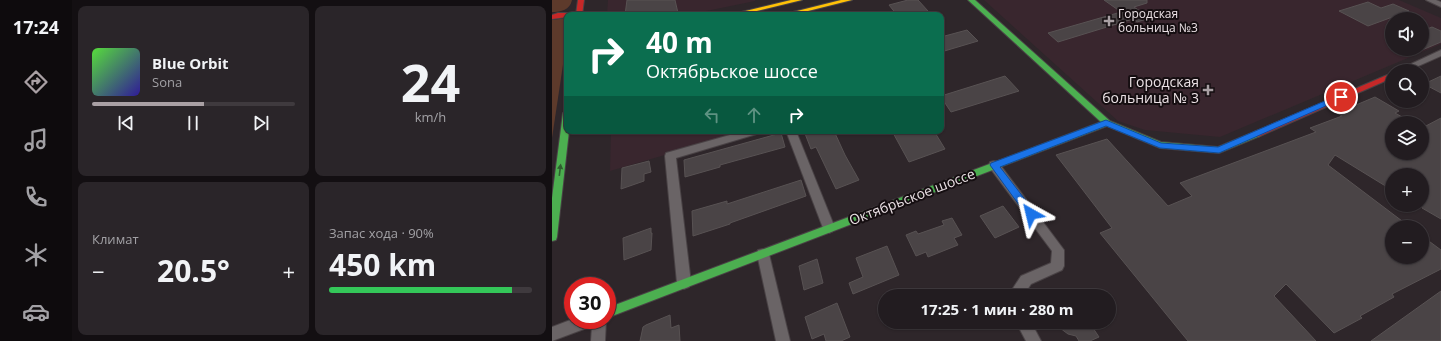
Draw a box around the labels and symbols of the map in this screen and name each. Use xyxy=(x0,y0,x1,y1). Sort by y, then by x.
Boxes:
place label: Городская больница №3 xyxy=(1118,5,1198,36)
marker: Городская больница №3 xyxy=(1103,15,1115,27)
place label: Городская больница № 3 xyxy=(1102,72,1199,107)
pin xyxy=(1324,80,1358,114)
marker: Городская больница № 3 xyxy=(1202,84,1214,96)
one-way arrow xyxy=(557,164,563,176)
street label: Октябрьское шоссе xyxy=(846,164,978,229)
position arrow xyxy=(1010,193,1052,235)
speed limit sign: 30 xyxy=(564,277,616,329)

